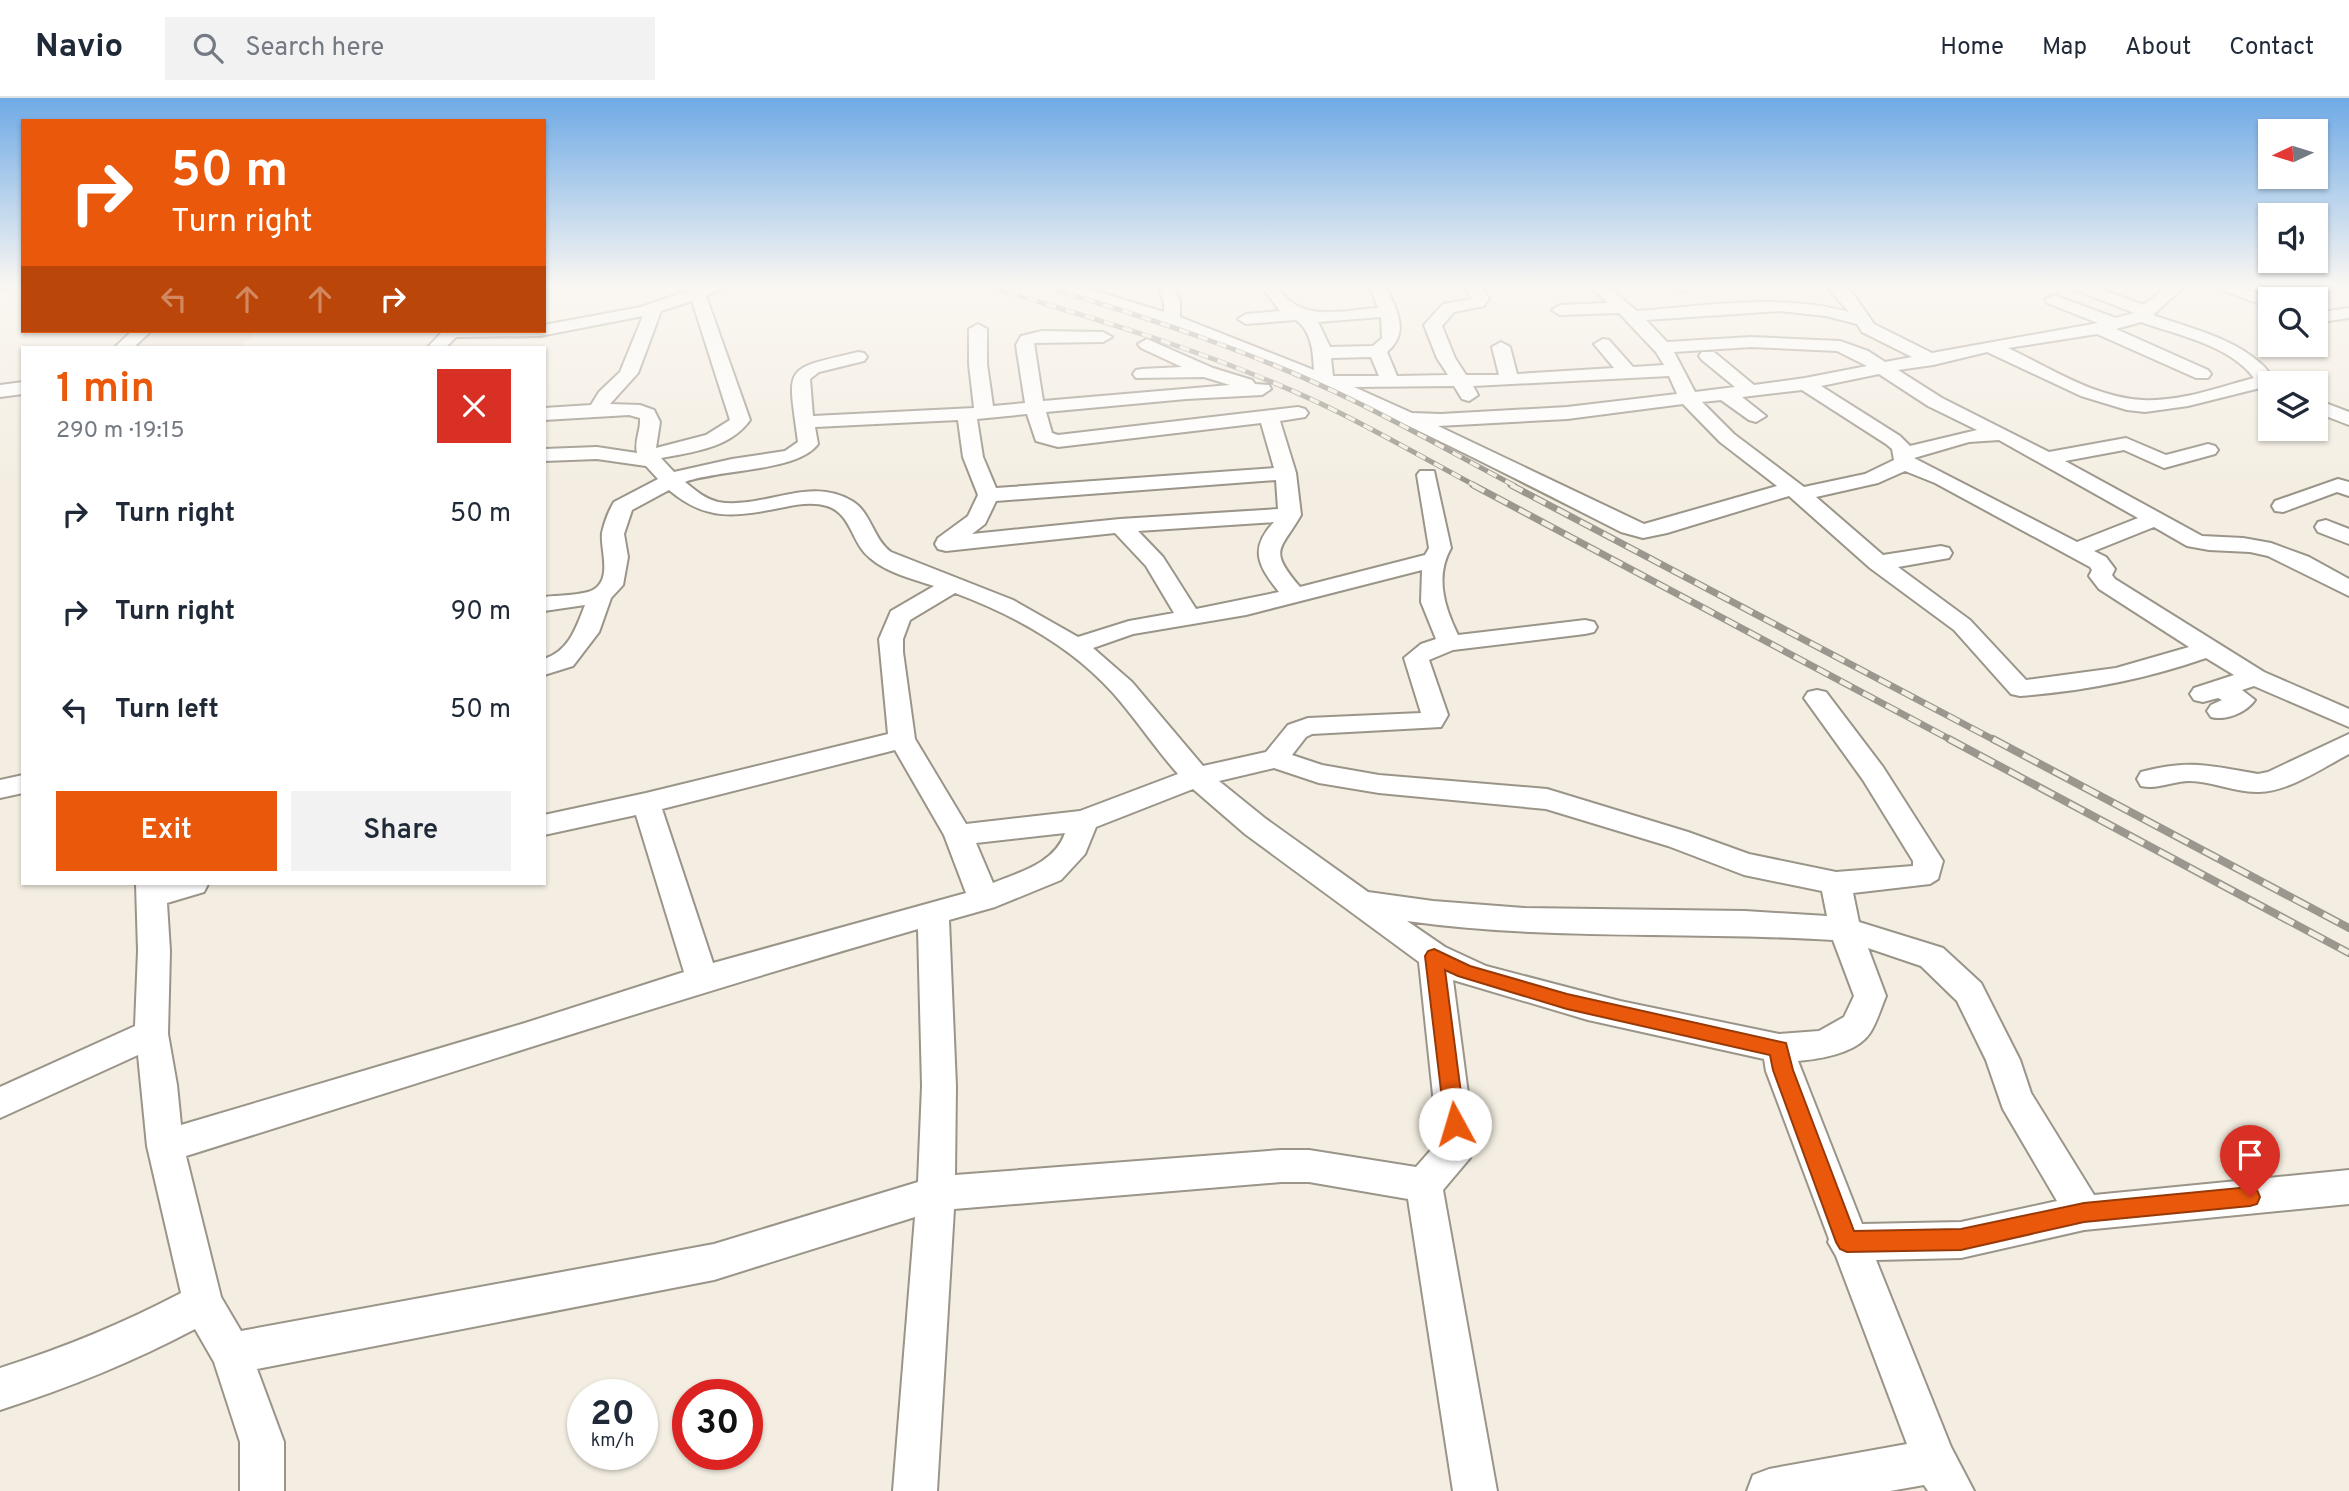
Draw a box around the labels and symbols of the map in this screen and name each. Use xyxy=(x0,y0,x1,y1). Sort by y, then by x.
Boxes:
north arrow xyxy=(2258,119,2328,189)
position arrow xyxy=(1418,1087,1492,1161)
pin xyxy=(2220,1125,2280,1197)
speed limit sign: 30 xyxy=(672,1379,763,1470)

